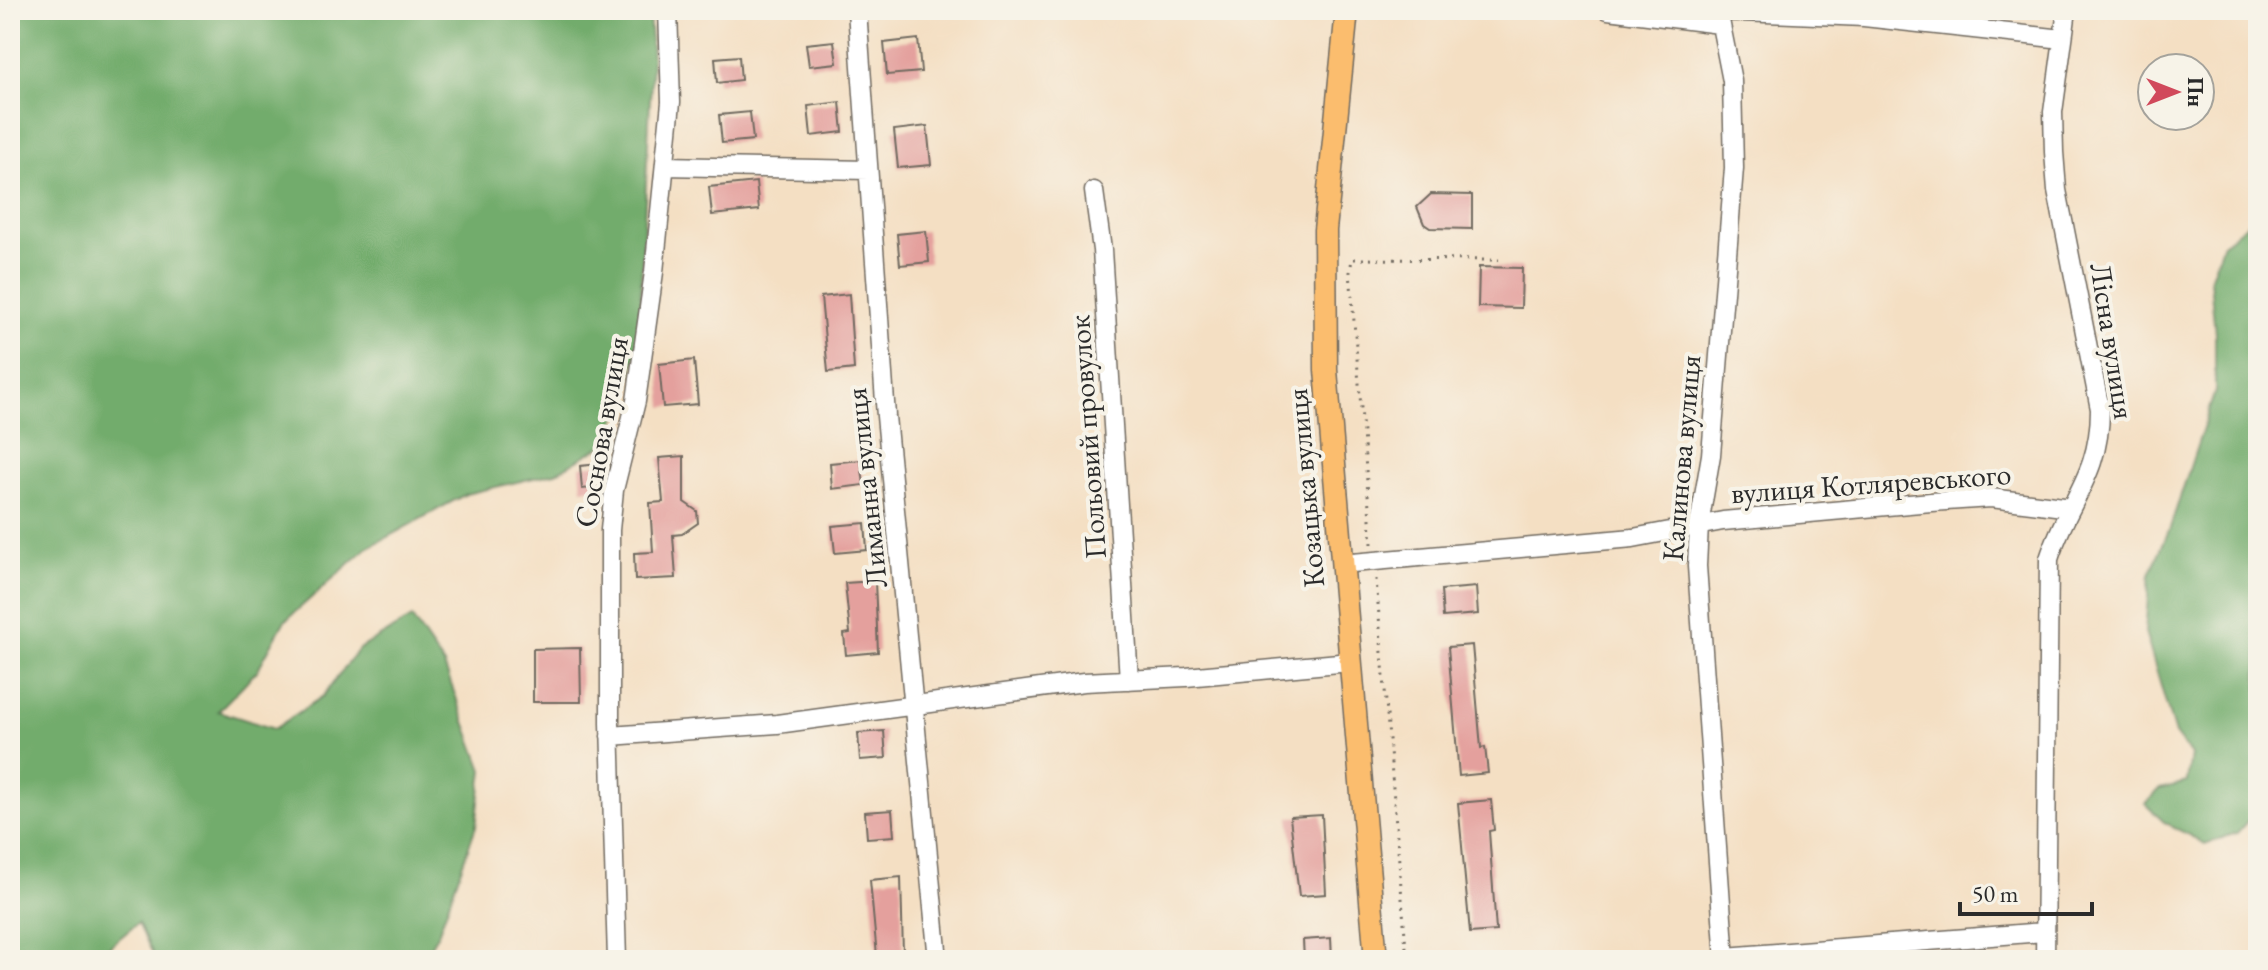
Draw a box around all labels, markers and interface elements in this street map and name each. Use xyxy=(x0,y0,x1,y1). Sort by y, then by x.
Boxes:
north arrow xyxy=(2136,52,2216,132)
text: Пн xyxy=(2181,77,2210,107)
street label: Лісна вулиця xyxy=(2081,260,2145,422)
street label: Польовий провулок xyxy=(1059,314,1115,560)
street label: Соснова вулиця xyxy=(565,334,637,530)
street label: Калинова вулиця xyxy=(1653,353,1709,563)
street label: Лиманна вулиця xyxy=(836,386,896,590)
street label: Козацька вулиця xyxy=(1277,387,1333,589)
street label: вулиця Котляревського xyxy=(1730,454,2012,512)
scale bar xyxy=(1960,866,2092,916)
text: 50 m xyxy=(1972,878,2019,909)

